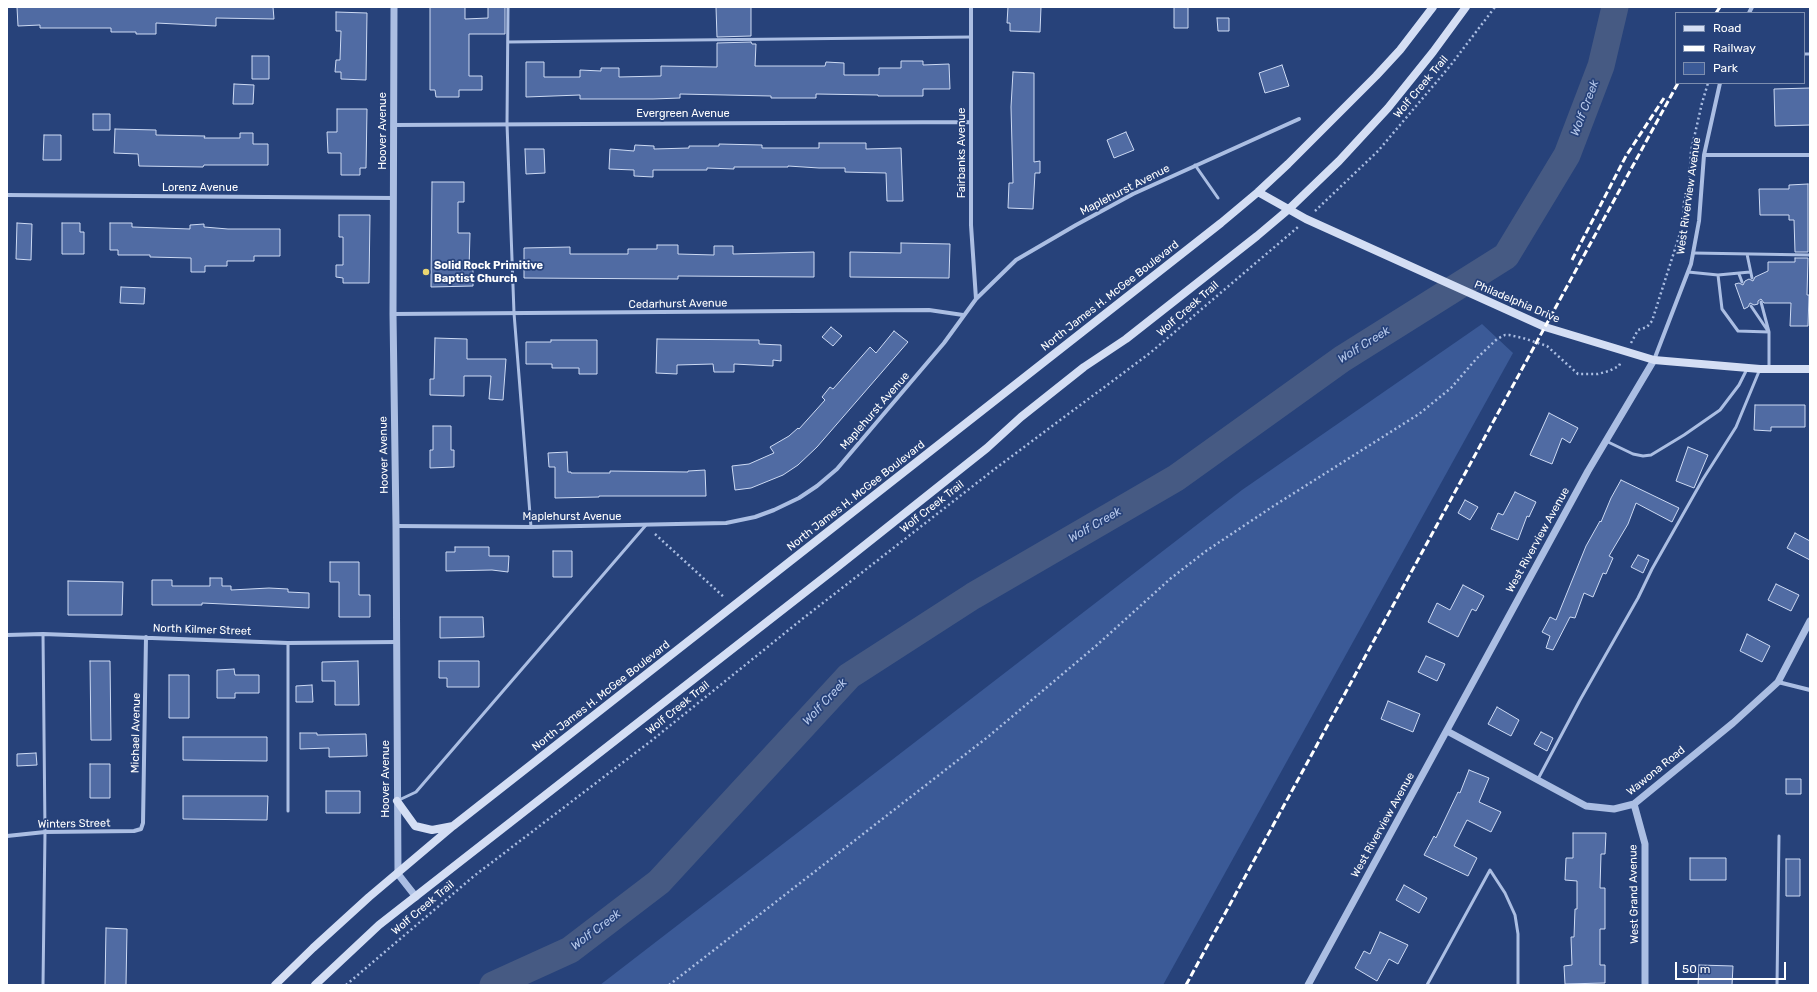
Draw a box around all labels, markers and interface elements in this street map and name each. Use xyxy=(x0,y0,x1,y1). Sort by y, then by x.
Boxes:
legend xyxy=(1675,12,1805,84)
text: Road xyxy=(1713,21,1741,35)
text: Railway xyxy=(1713,41,1756,55)
street label: Wolf Creek Trail xyxy=(1391,53,1451,121)
text: Park xyxy=(1713,61,1738,75)
water label: Wolf Creek xyxy=(1568,78,1602,138)
street label: Hoover Avenue xyxy=(376,92,390,170)
street label: Evergreen Avenue xyxy=(636,107,730,121)
street label: Fairbanks Avenue xyxy=(955,108,969,198)
street label: West Riverview Avenue xyxy=(1674,137,1704,255)
street label: Maplehurst Avenue xyxy=(1078,162,1172,218)
street label: Lorenz Avenue xyxy=(162,181,238,195)
street label: North James H. McGee Boulevard xyxy=(1039,238,1181,354)
place label: Solid Rock Primitive Baptist Church xyxy=(434,259,543,285)
marker: Solid Rock Primitive Baptist Church xyxy=(421,267,431,277)
street label: Philadelphia Drive xyxy=(1472,278,1562,326)
street label: Wolf Creek Trail xyxy=(1154,279,1222,339)
street label: Cedarhurst Avenue xyxy=(628,297,728,311)
water label: Wolf Creek xyxy=(1335,323,1393,367)
street label: Maplehurst Avenue xyxy=(838,369,912,453)
street label: Hoover Avenue xyxy=(377,416,391,494)
street label: North James H. McGee Boulevard xyxy=(785,438,927,554)
street label: Wolf Creek Trail xyxy=(897,478,967,536)
street label: West Riverview Avenue xyxy=(1504,485,1572,595)
water label: Wolf Creek xyxy=(1066,504,1124,546)
street label: Maplehurst Avenue xyxy=(523,510,621,524)
street label: North Kilmer Street xyxy=(153,622,251,638)
street label: North James H. McGee Boulevard xyxy=(530,638,672,754)
water label: Wolf Creek xyxy=(800,676,850,728)
street label: Wolf Creek Trail xyxy=(644,678,712,738)
street label: Michael Avenue xyxy=(129,693,143,773)
street label: Hoover Avenue xyxy=(379,740,393,818)
street label: Wawona Road xyxy=(1624,743,1688,799)
street label: West Riverview Avenue xyxy=(1349,770,1417,880)
street label: Winters Street xyxy=(37,817,111,831)
street label: West Grand Avenue xyxy=(1627,844,1641,944)
street label: Wolf Creek Trail xyxy=(389,878,457,938)
water label: Wolf Creek xyxy=(568,907,624,953)
scale bar xyxy=(1677,954,1788,980)
text: 50 m xyxy=(1682,962,1710,976)

